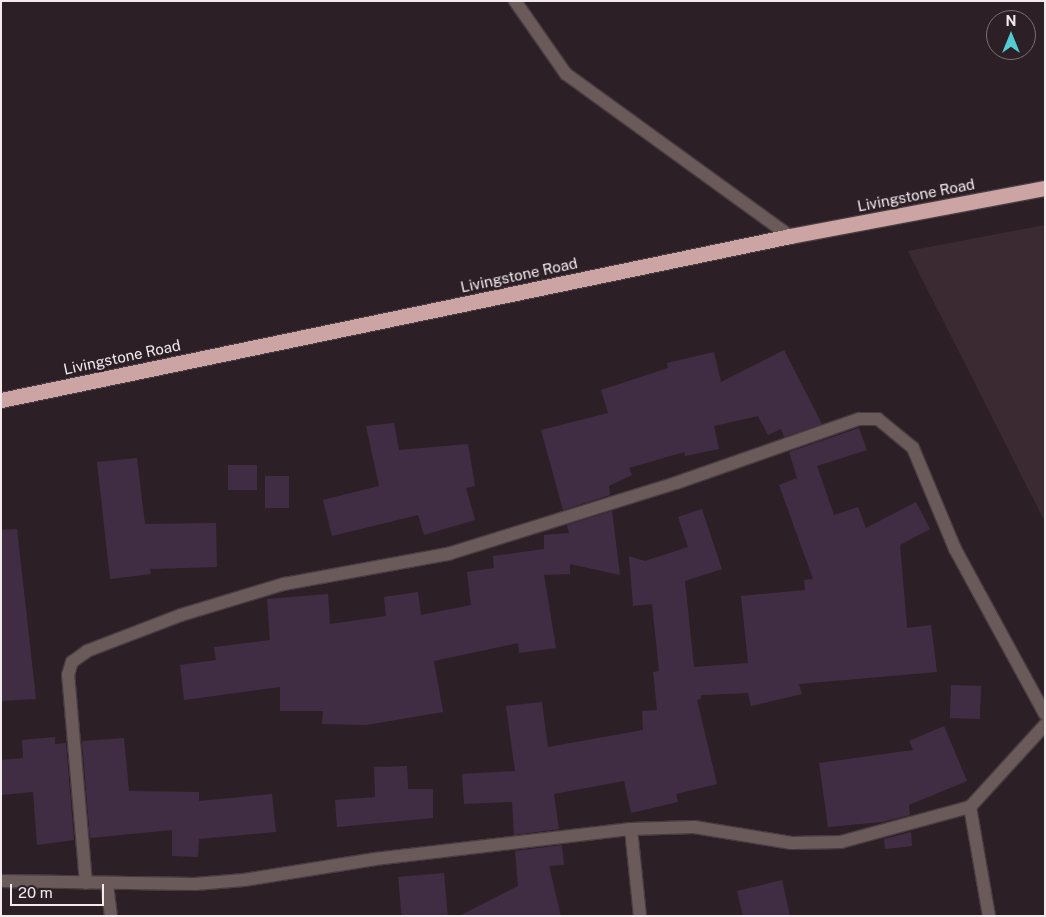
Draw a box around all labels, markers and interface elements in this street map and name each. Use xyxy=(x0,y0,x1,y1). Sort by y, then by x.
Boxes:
north arrow xyxy=(986,10,1036,60)
text: N xyxy=(1006,13,1016,29)
street label: Livingstone Road xyxy=(856,175,976,215)
street label: Livingstone Road xyxy=(459,254,579,296)
street label: Livingstone Road xyxy=(62,336,182,378)
scale bar xyxy=(12,874,106,906)
text: 20 m xyxy=(18,884,53,901)

